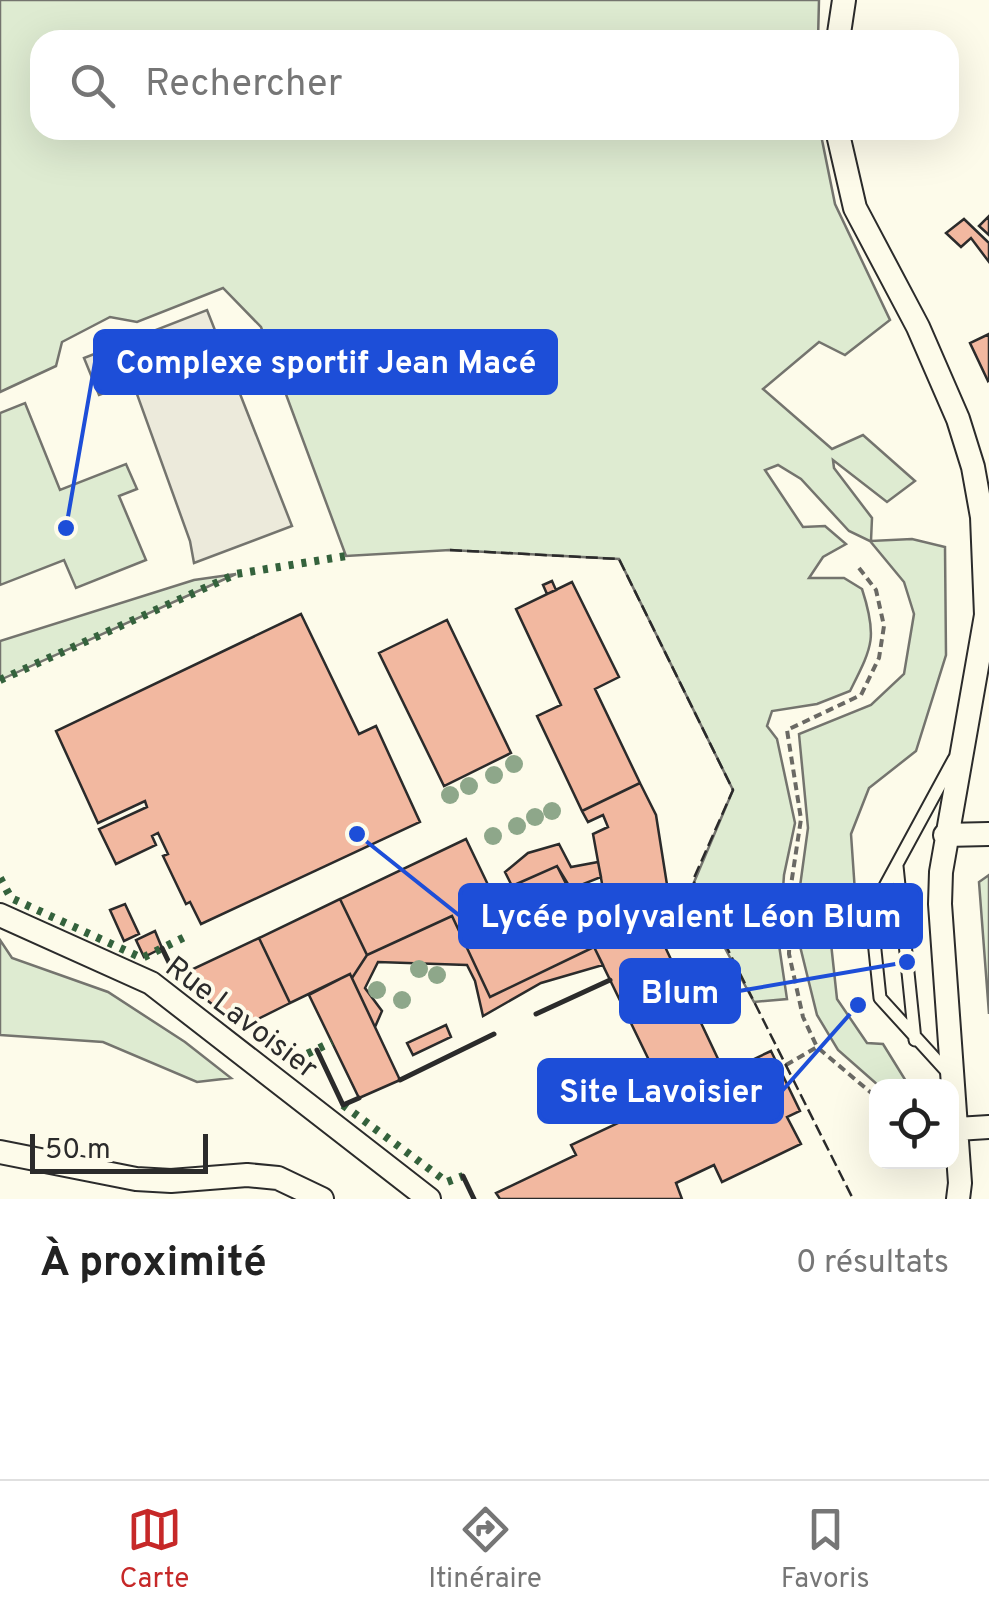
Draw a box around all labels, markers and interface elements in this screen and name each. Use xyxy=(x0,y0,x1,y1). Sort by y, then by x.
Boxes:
search box xyxy=(30,30,959,140)
icon: search xyxy=(65,58,120,113)
text: Rechercher xyxy=(145,61,343,110)
callout: Complexe sportif Jean Macé xyxy=(95,331,556,393)
text: Complexe sportif Jean Macé xyxy=(116,345,536,385)
callout: Lycée polyvalent Léon Blum xyxy=(460,885,921,947)
text: Lycée polyvalent Léon Blum xyxy=(481,899,901,939)
street label: Rue Lavoisier xyxy=(157,950,324,1089)
callout: Blum xyxy=(621,960,739,1022)
text: Blum xyxy=(641,975,719,1015)
callout: Site Lavoisier xyxy=(539,1060,782,1122)
text: Site Lavoisier xyxy=(559,1074,763,1114)
map controls xyxy=(869,1079,959,1169)
button: locate xyxy=(869,1079,959,1169)
scale bar xyxy=(30,1129,208,1174)
text: 50 m xyxy=(45,1133,111,1169)
text: À proximité xyxy=(40,1238,267,1291)
text: 0 résultats xyxy=(796,1244,949,1284)
tab: Carte xyxy=(119,1502,189,1598)
tab: Itinéraire xyxy=(428,1502,542,1598)
tab: Favoris xyxy=(781,1502,870,1598)

